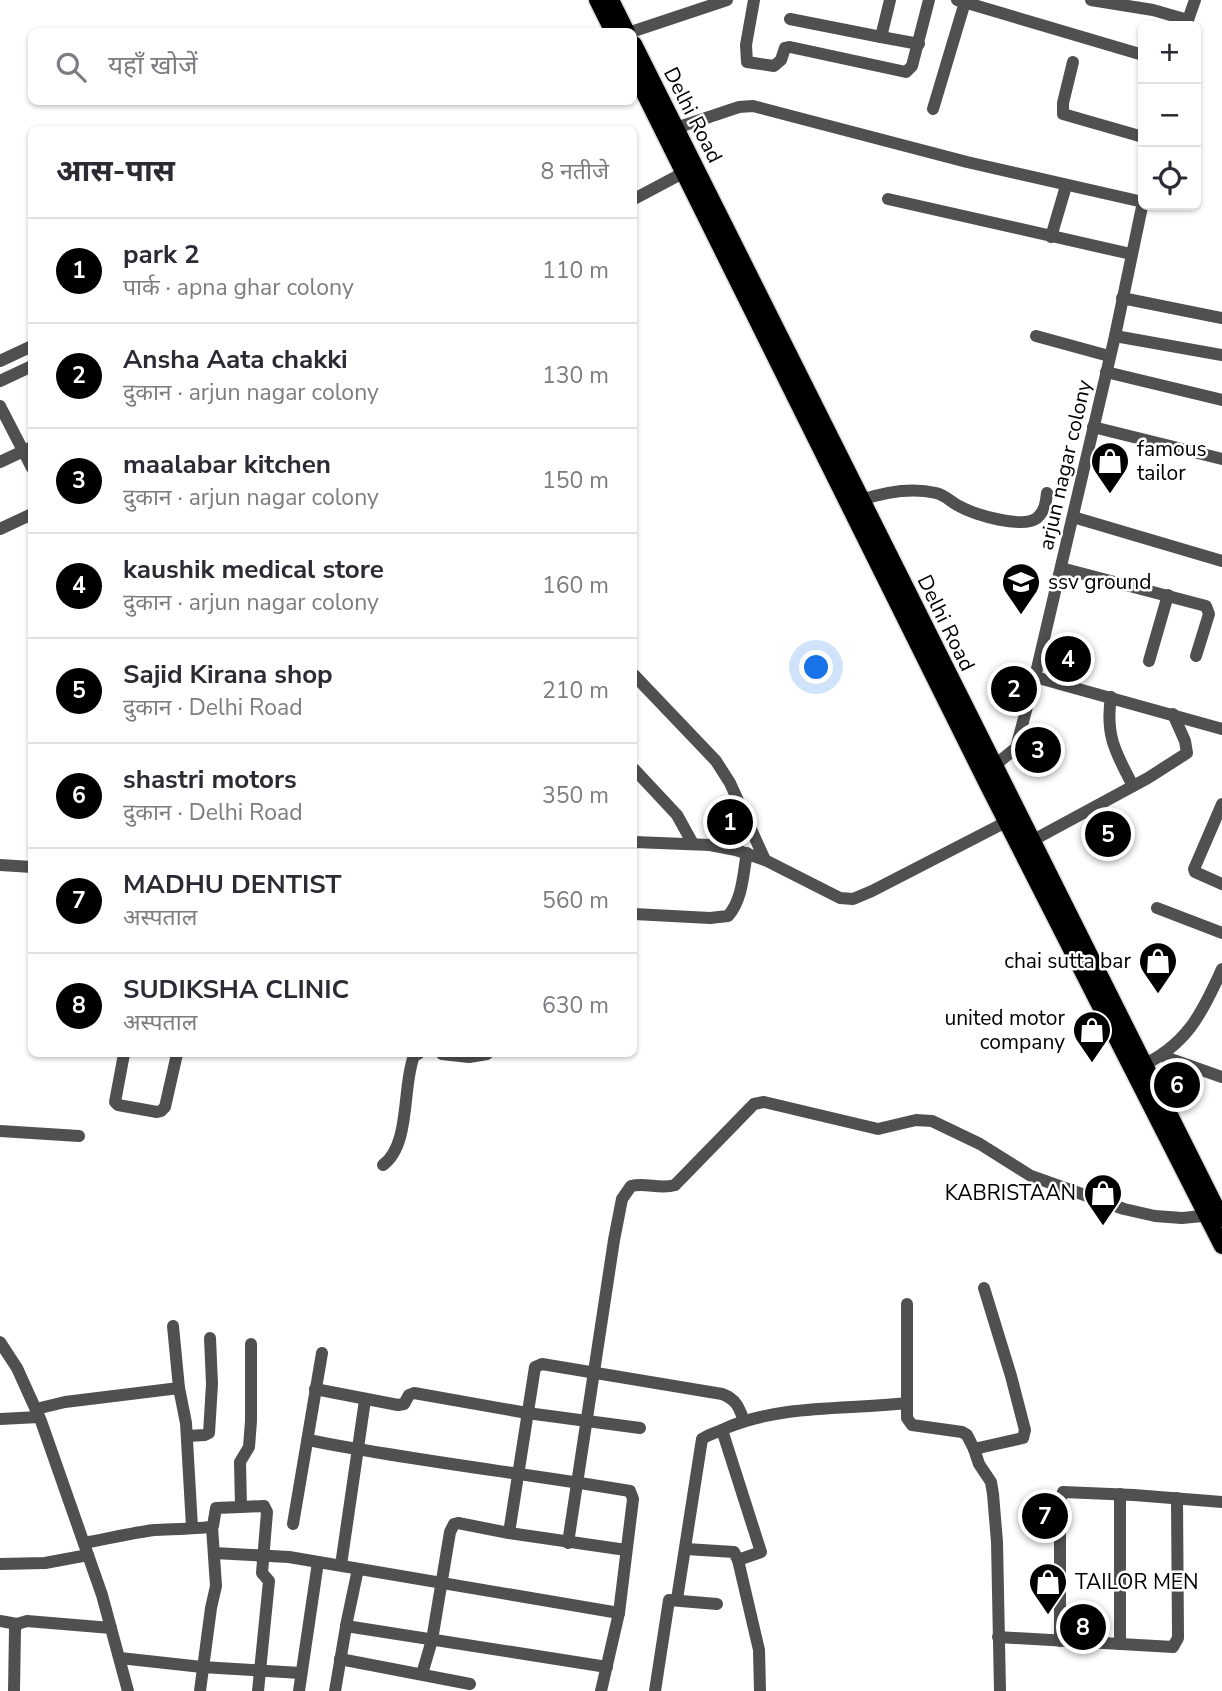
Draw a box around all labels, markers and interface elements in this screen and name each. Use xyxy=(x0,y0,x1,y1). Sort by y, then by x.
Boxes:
map controls xyxy=(1138,21,1201,210)
button: + xyxy=(1138,21,1201,84)
search box xyxy=(28,28,637,105)
icon: search xyxy=(52,48,90,86)
text: यहाँ खोजें xyxy=(108,48,198,83)
street label: Delhi Road xyxy=(657,62,729,168)
button: − xyxy=(1138,84,1201,147)
button: locate xyxy=(1138,147,1201,210)
text: आस-पास xyxy=(56,151,175,192)
text: 8 नतीजे xyxy=(540,156,609,187)
text: park 2 xyxy=(123,237,200,272)
text: 1 xyxy=(72,255,86,286)
text: 110 m xyxy=(542,255,609,286)
text: पार्क · apna ghar colony xyxy=(123,272,354,303)
text: Ansha Aata chakki xyxy=(123,342,348,377)
text: 2 xyxy=(72,360,86,391)
text: 130 m xyxy=(542,360,609,391)
text: दुकान · arjun nagar colony xyxy=(123,377,379,408)
street label: arjun nagar colony xyxy=(1032,377,1098,553)
place label: famous tailor xyxy=(1137,435,1207,487)
shop icon: famous tailor xyxy=(1089,440,1131,495)
text: maalabar kitchen xyxy=(123,447,331,482)
text: 3 xyxy=(72,465,86,496)
text: 150 m xyxy=(542,465,609,496)
text: दुकान · arjun nagar colony xyxy=(123,482,379,513)
text: kaushik medical store xyxy=(123,552,384,587)
school or university icon: ssv ground xyxy=(1000,561,1042,616)
place label: ssv ground xyxy=(1048,568,1152,596)
text: 4 xyxy=(72,570,86,601)
text: 160 m xyxy=(542,570,609,601)
street label: Delhi Road xyxy=(911,570,981,676)
text: दुकान · arjun nagar colony xyxy=(123,587,379,618)
pin: 4 xyxy=(1045,633,1091,685)
your location xyxy=(799,650,833,684)
text: Sajid Kirana shop xyxy=(123,657,333,692)
pin: 2 xyxy=(991,663,1037,715)
text: 5 xyxy=(72,675,86,706)
text: 210 m xyxy=(542,675,609,706)
text: दुकान · Delhi Road xyxy=(123,692,303,723)
pin: 3 xyxy=(1015,724,1061,776)
text: shastri motors xyxy=(123,762,297,797)
text: 6 xyxy=(72,780,86,811)
text: 350 m xyxy=(542,780,609,811)
pin: 1 xyxy=(707,796,753,848)
text: दुकान · Delhi Road xyxy=(123,797,303,828)
pin: 5 xyxy=(1085,808,1131,860)
text: MADHU DENTIST xyxy=(123,867,341,902)
text: 7 xyxy=(72,885,86,916)
text: 560 m xyxy=(542,885,609,916)
text: अस्पताल xyxy=(123,902,197,933)
shop icon: chai sutta bar xyxy=(1137,940,1179,995)
place label: chai sutta bar xyxy=(1004,947,1131,975)
text: SUDIKSHA CLINIC xyxy=(123,972,349,1007)
text: 8 xyxy=(72,990,86,1021)
text: 630 m xyxy=(542,990,609,1021)
place label: united motor company xyxy=(944,1004,1065,1056)
text: अस्पताल xyxy=(123,1007,197,1038)
shop icon: united motor company xyxy=(1071,1009,1113,1064)
pin: 6 xyxy=(1154,1059,1200,1111)
shop icon: KABRISTAAN xyxy=(1082,1172,1124,1227)
place label: KABRISTAAN xyxy=(945,1179,1076,1207)
pin: 7 xyxy=(1022,1490,1068,1542)
shop icon: TAILOR MEN xyxy=(1027,1561,1069,1616)
place label: TAILOR MEN xyxy=(1075,1568,1199,1596)
pin: 8 xyxy=(1060,1601,1106,1653)

